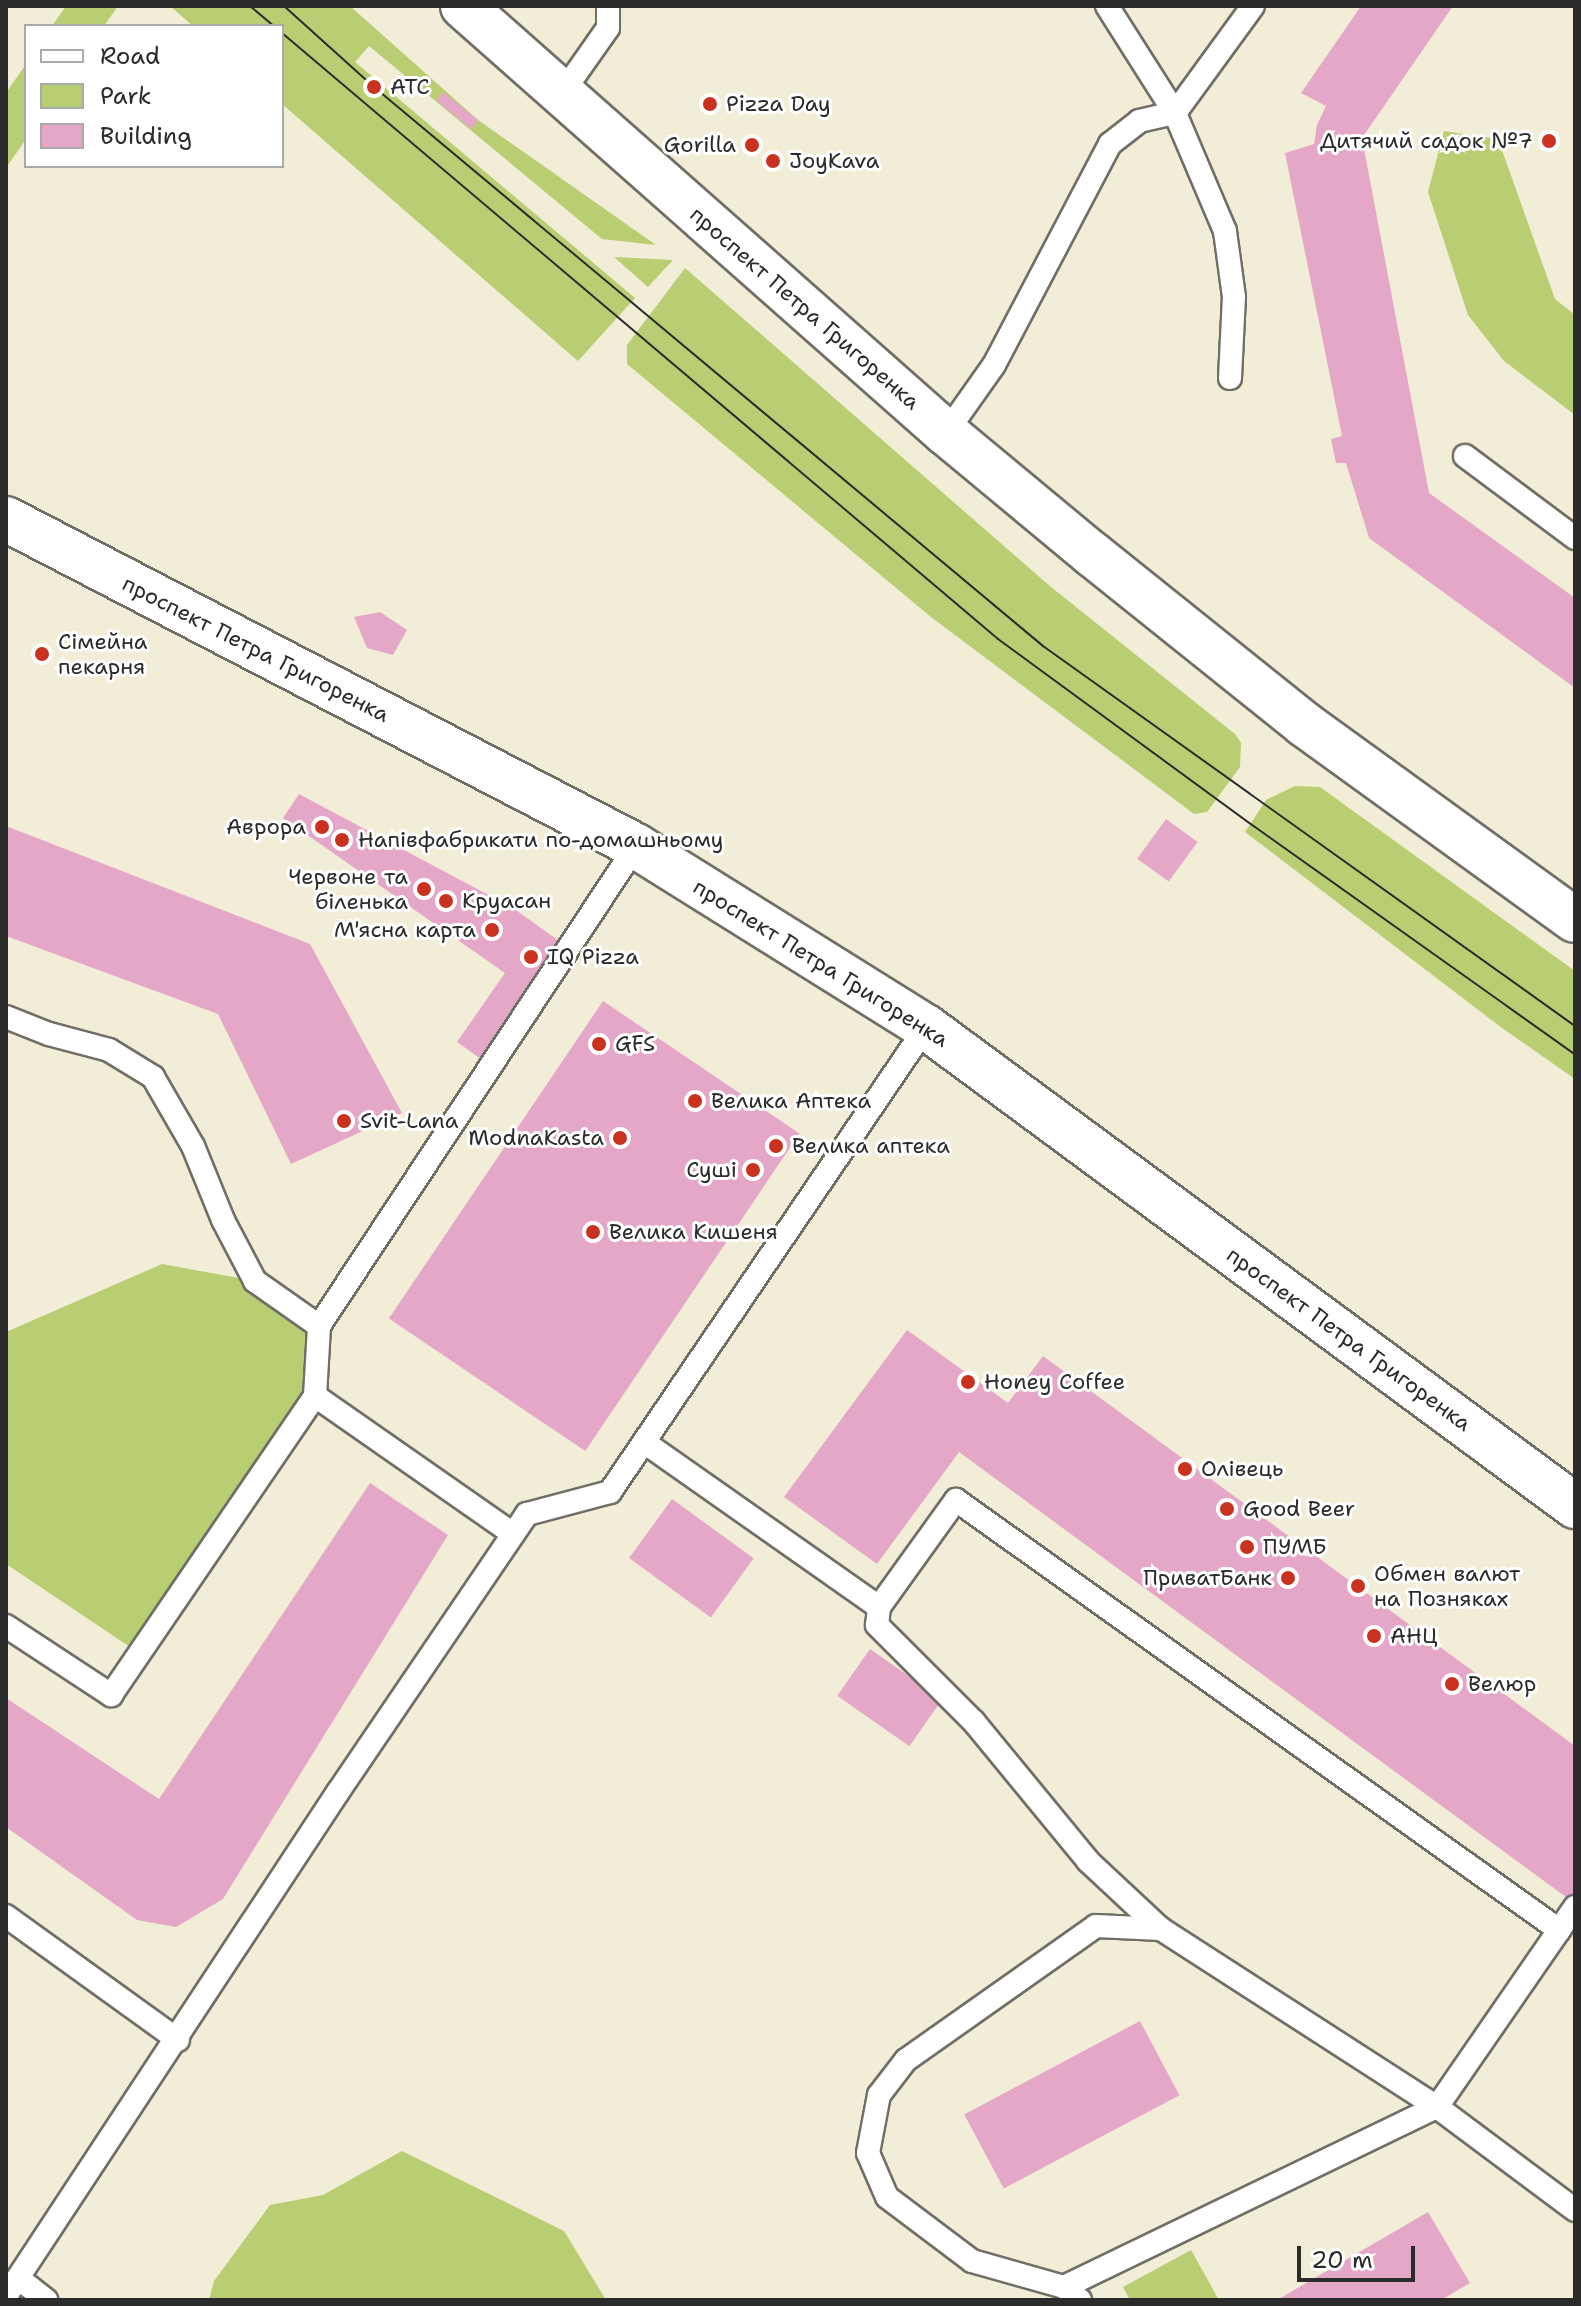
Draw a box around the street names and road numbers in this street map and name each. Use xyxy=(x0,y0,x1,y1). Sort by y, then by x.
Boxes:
street label: проспект Петра Григоренка xyxy=(685,201,925,415)
street label: проспект Петра Григоренка xyxy=(118,570,394,728)
street label: проспект Петра Григоренка xyxy=(689,873,953,1053)
street label: проспект Петра Григоренка xyxy=(1222,1241,1476,1437)

